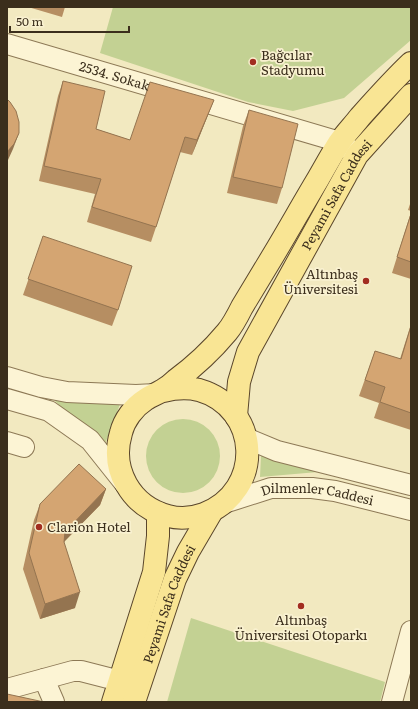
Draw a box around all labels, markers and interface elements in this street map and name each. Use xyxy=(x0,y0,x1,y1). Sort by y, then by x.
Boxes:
scale bar xyxy=(10,8,129,34)
text: 50 m xyxy=(16,12,43,30)
place label: Bağcılar Stadyumu xyxy=(261,45,324,79)
street label: 2534. Sokak xyxy=(77,56,153,95)
marker: Bağcılar Stadyumu xyxy=(248,57,258,67)
street label: Peyami Safa Caddesi xyxy=(296,134,376,253)
place label: Altınbaş Üniversitesi xyxy=(283,264,359,298)
marker: Altınbaş Üniversitesi xyxy=(361,276,371,286)
street label: Dilmenler Caddesi xyxy=(258,478,377,510)
place label: Clarion Hotel xyxy=(47,517,131,536)
marker: Clarion Hotel xyxy=(34,522,44,532)
street label: Peyami Safa Caddesi xyxy=(138,540,200,666)
marker: Altınbaş Üniversitesi Otoparkı xyxy=(296,601,306,611)
place label: Altınbaş Üniversitesi Otoparkı xyxy=(235,610,368,644)

